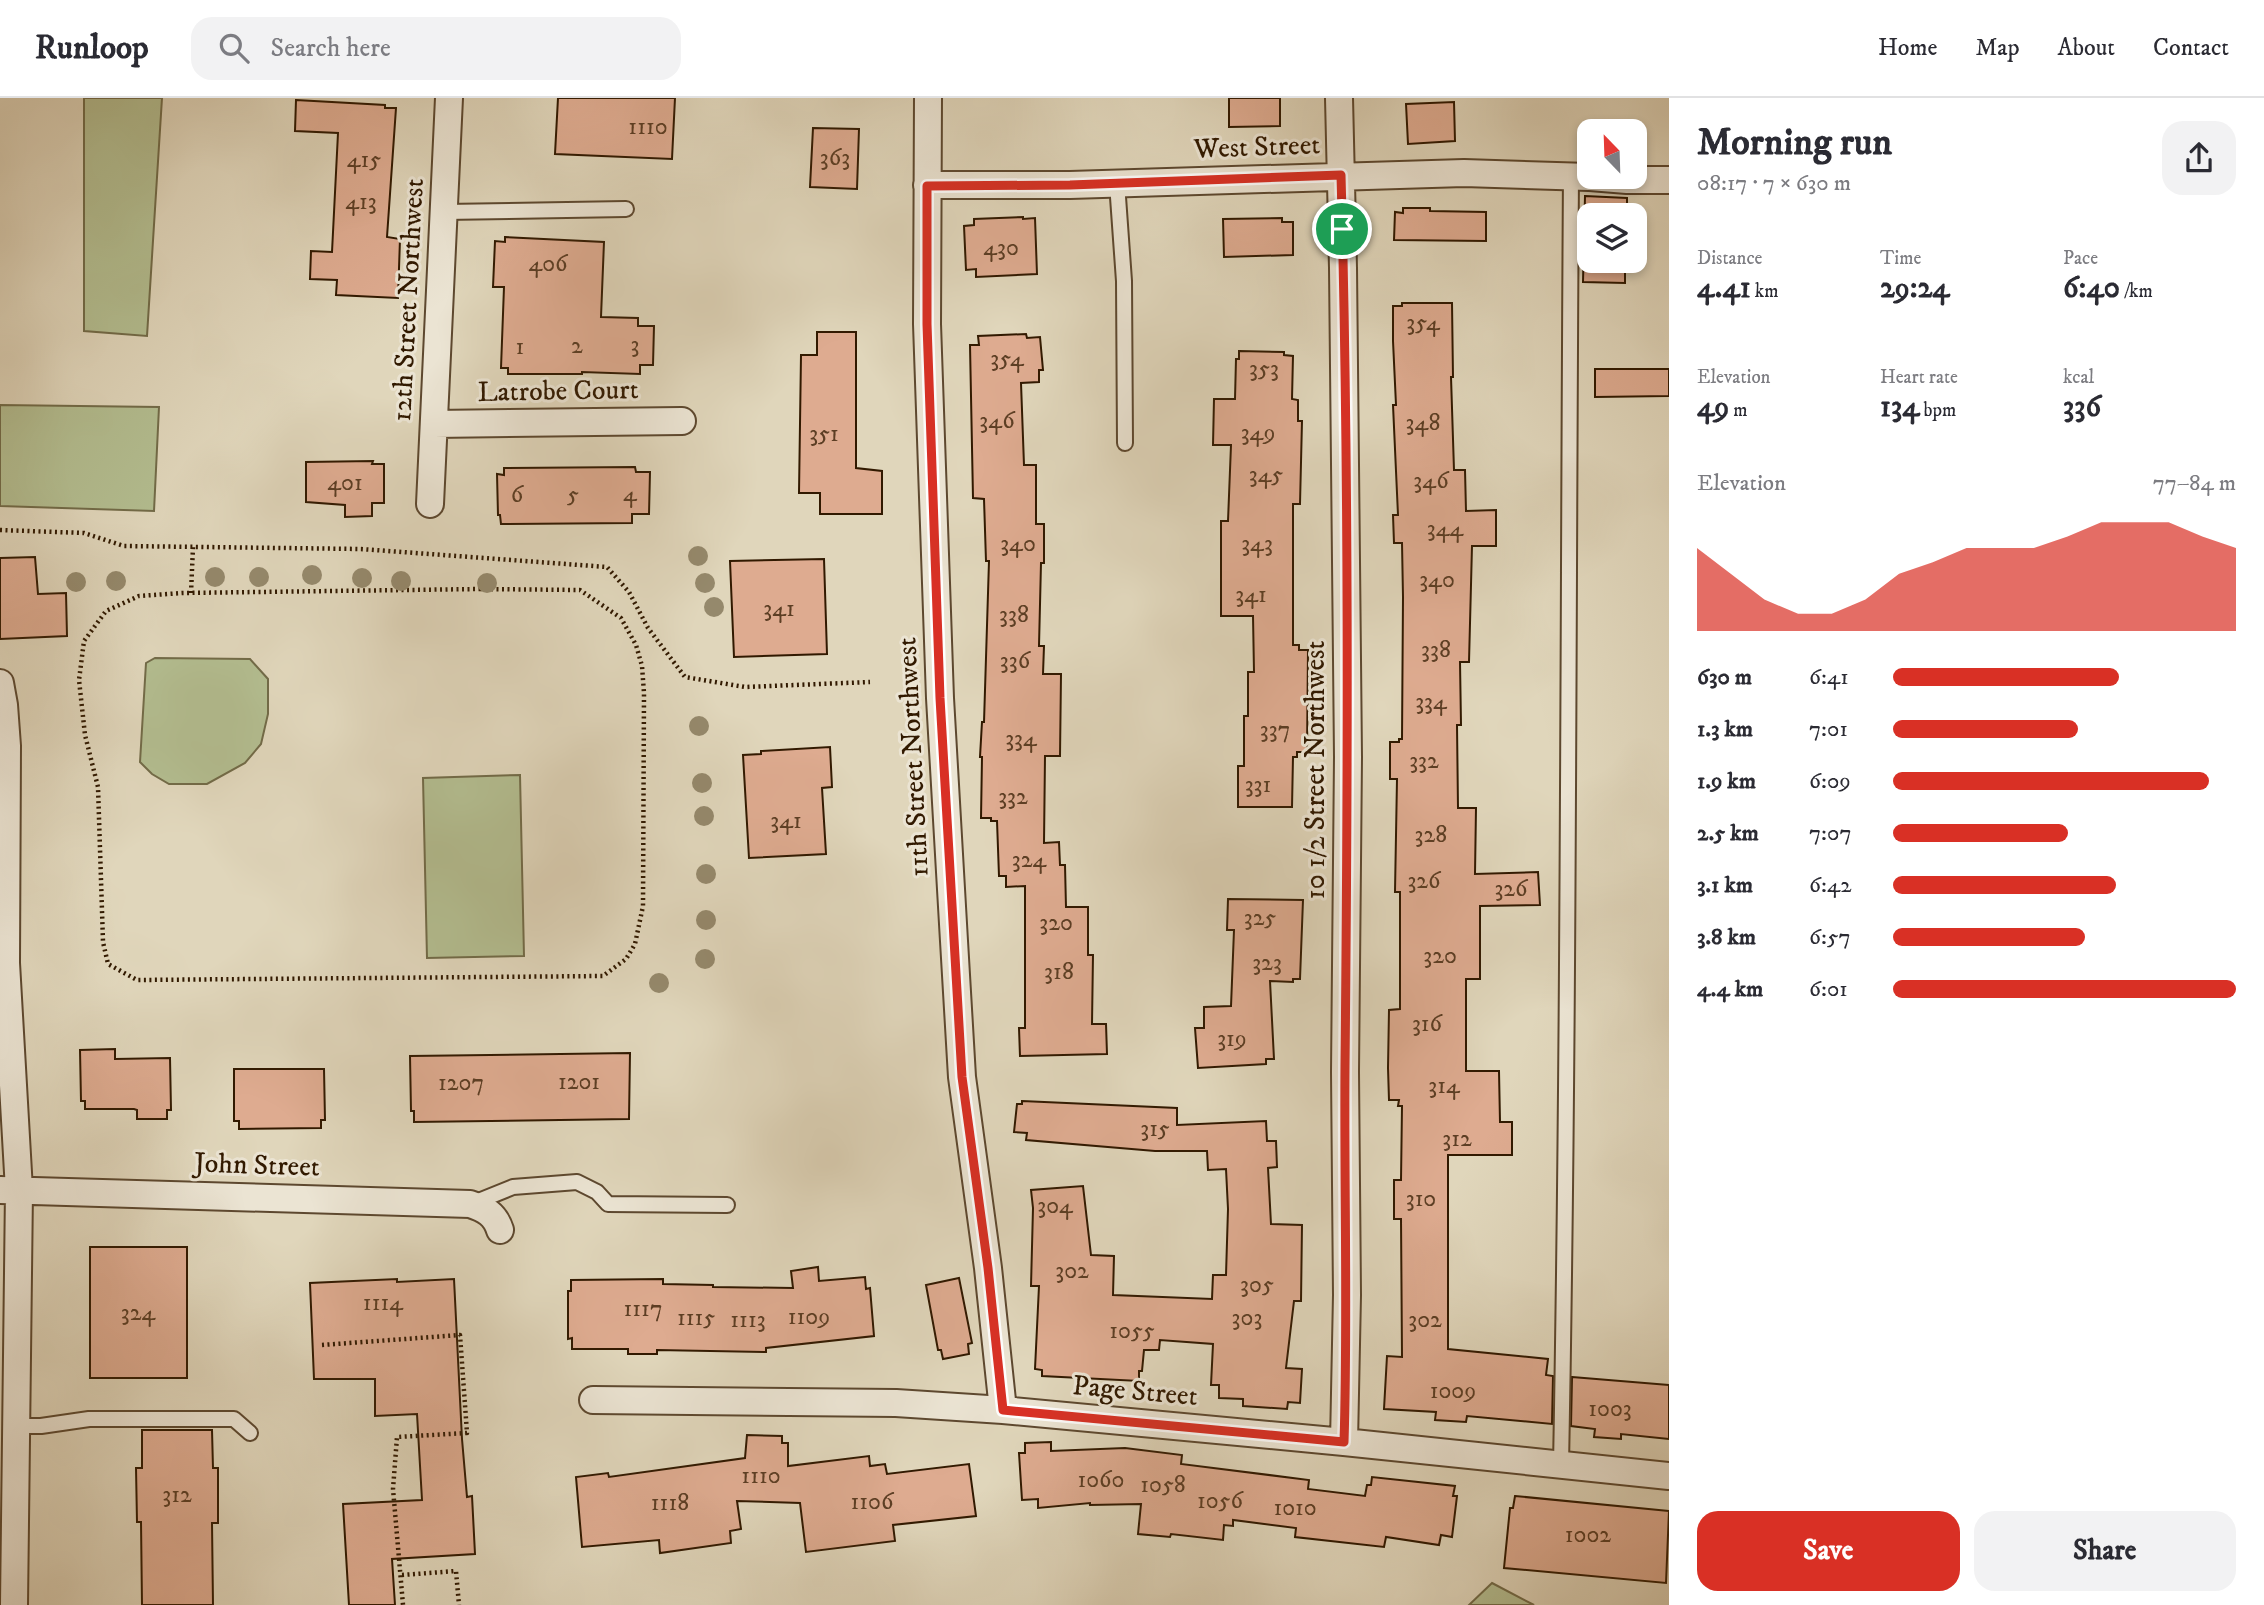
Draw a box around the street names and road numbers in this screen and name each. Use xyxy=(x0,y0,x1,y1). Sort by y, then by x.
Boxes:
street label: West Street xyxy=(1192,127,1321,167)
street label: 12th Street Northwest xyxy=(384,177,432,423)
street label: Latrobe Court xyxy=(477,372,639,410)
street label: 11th Street Northwest xyxy=(889,636,937,878)
street label: 10 1/2 Street Northwest xyxy=(1298,641,1333,899)
street label: John Street xyxy=(191,1145,320,1185)
street label: Page Street xyxy=(1071,1368,1199,1414)

